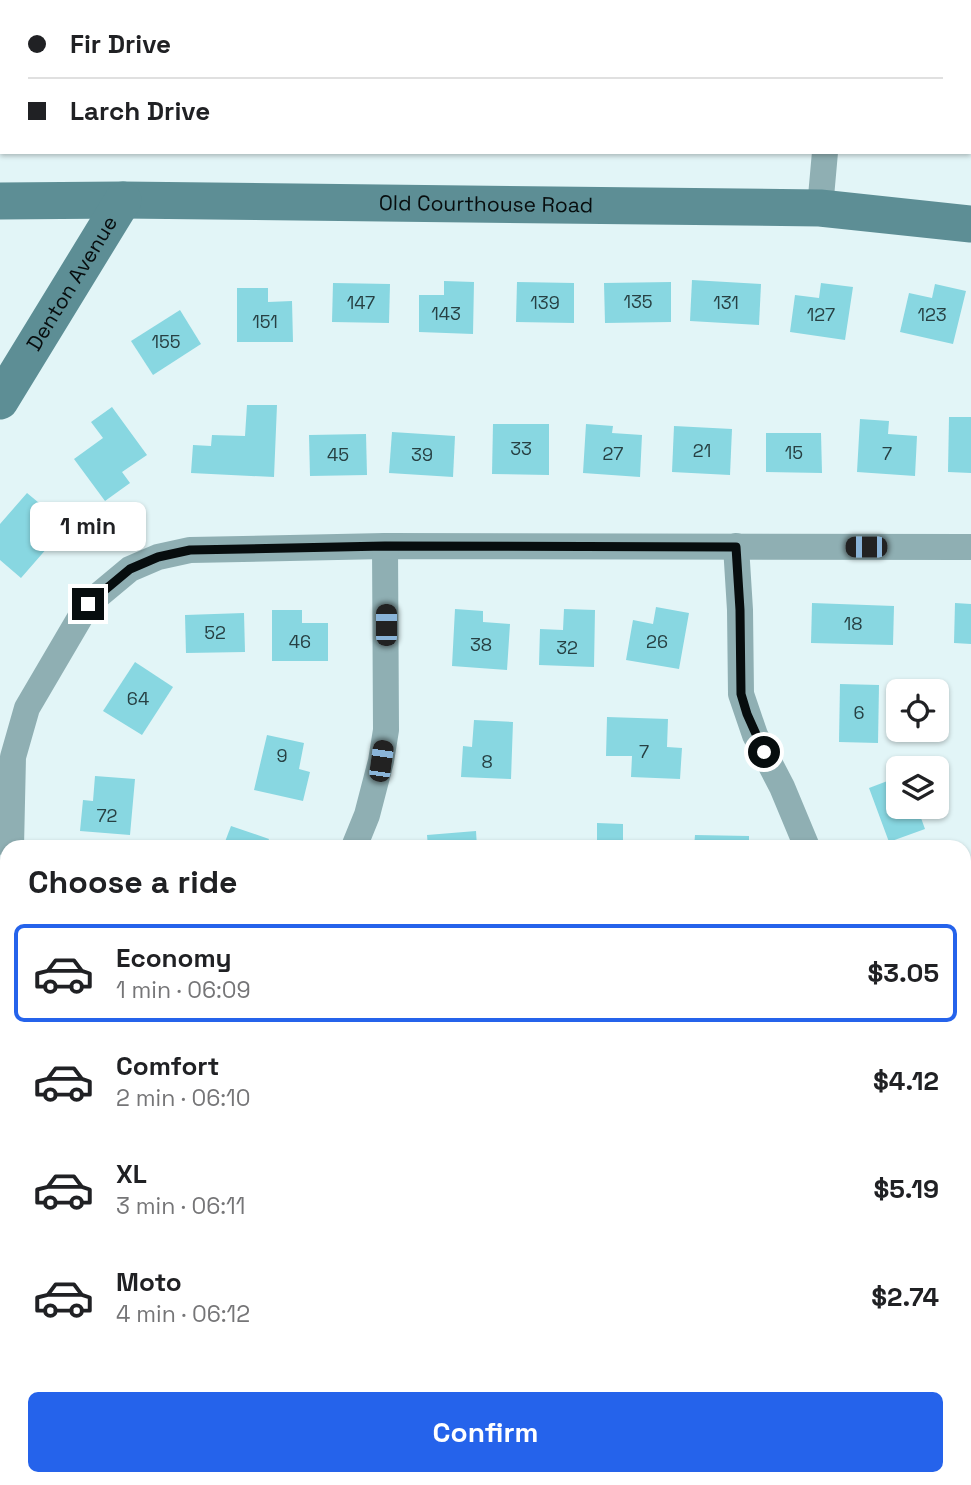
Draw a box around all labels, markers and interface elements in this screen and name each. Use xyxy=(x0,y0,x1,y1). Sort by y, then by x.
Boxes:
text: Fir Drive xyxy=(70,27,171,61)
text: Larch Drive xyxy=(70,94,210,128)
street label: Old Courthouse Road xyxy=(379,189,593,218)
street label: Denton Avenue xyxy=(20,211,123,356)
house number: 135 xyxy=(623,290,653,313)
house number: 147 xyxy=(347,291,375,314)
house number: 139 xyxy=(530,291,560,314)
house number: 131 xyxy=(713,291,739,314)
house number: 143 xyxy=(431,302,461,325)
house number: 127 xyxy=(807,303,835,326)
house number: 123 xyxy=(917,303,947,326)
house number: 151 xyxy=(252,310,278,333)
house number: 155 xyxy=(151,330,181,353)
house number: 33 xyxy=(510,437,532,460)
house number: 21 xyxy=(693,439,711,462)
house number: 15 xyxy=(785,441,803,464)
house number: 27 xyxy=(603,442,623,465)
house number: 7 xyxy=(882,442,892,465)
house number: 45 xyxy=(327,443,349,466)
house number: 39 xyxy=(411,443,433,466)
callout: 1 min xyxy=(30,503,146,552)
text: 1 min xyxy=(60,511,116,541)
car xyxy=(846,537,888,558)
route end xyxy=(72,588,104,620)
car xyxy=(376,604,397,646)
house number: 18 xyxy=(844,612,862,635)
house number: 52 xyxy=(204,621,226,644)
house number: 46 xyxy=(289,630,311,653)
house number: 26 xyxy=(646,630,668,653)
house number: 38 xyxy=(470,633,492,656)
house number: 32 xyxy=(556,636,578,659)
map controls xyxy=(886,679,949,819)
button: locate xyxy=(886,679,949,742)
house number: 64 xyxy=(127,687,149,710)
house number: 6 xyxy=(853,701,865,724)
route start xyxy=(748,736,780,768)
car xyxy=(368,739,395,783)
house number: 7 xyxy=(639,740,649,763)
house number: 9 xyxy=(276,744,288,767)
house number: 8 xyxy=(481,750,493,773)
button: layers xyxy=(886,756,949,819)
house number: 72 xyxy=(97,804,117,827)
text: Choose a ride xyxy=(28,862,238,902)
text: Economy xyxy=(116,941,232,975)
icon: car xyxy=(32,942,95,1005)
text: $3.05 xyxy=(868,956,939,990)
text: 1 min · 06:09 xyxy=(116,975,251,1005)
text: Comfort xyxy=(116,1049,219,1083)
icon: car xyxy=(32,1050,95,1113)
text: $4.12 xyxy=(873,1064,939,1098)
text: 2 min · 06:10 xyxy=(116,1083,250,1113)
text: XL xyxy=(116,1157,147,1191)
icon: car xyxy=(32,1158,95,1221)
text: $5.19 xyxy=(873,1172,939,1206)
text: 3 min · 06:11 xyxy=(116,1191,245,1221)
text: Moto xyxy=(116,1265,182,1299)
icon: car xyxy=(32,1266,95,1329)
text: $2.74 xyxy=(871,1280,939,1314)
text: 4 min · 06:12 xyxy=(116,1299,250,1329)
button: Confirm xyxy=(28,1392,943,1472)

